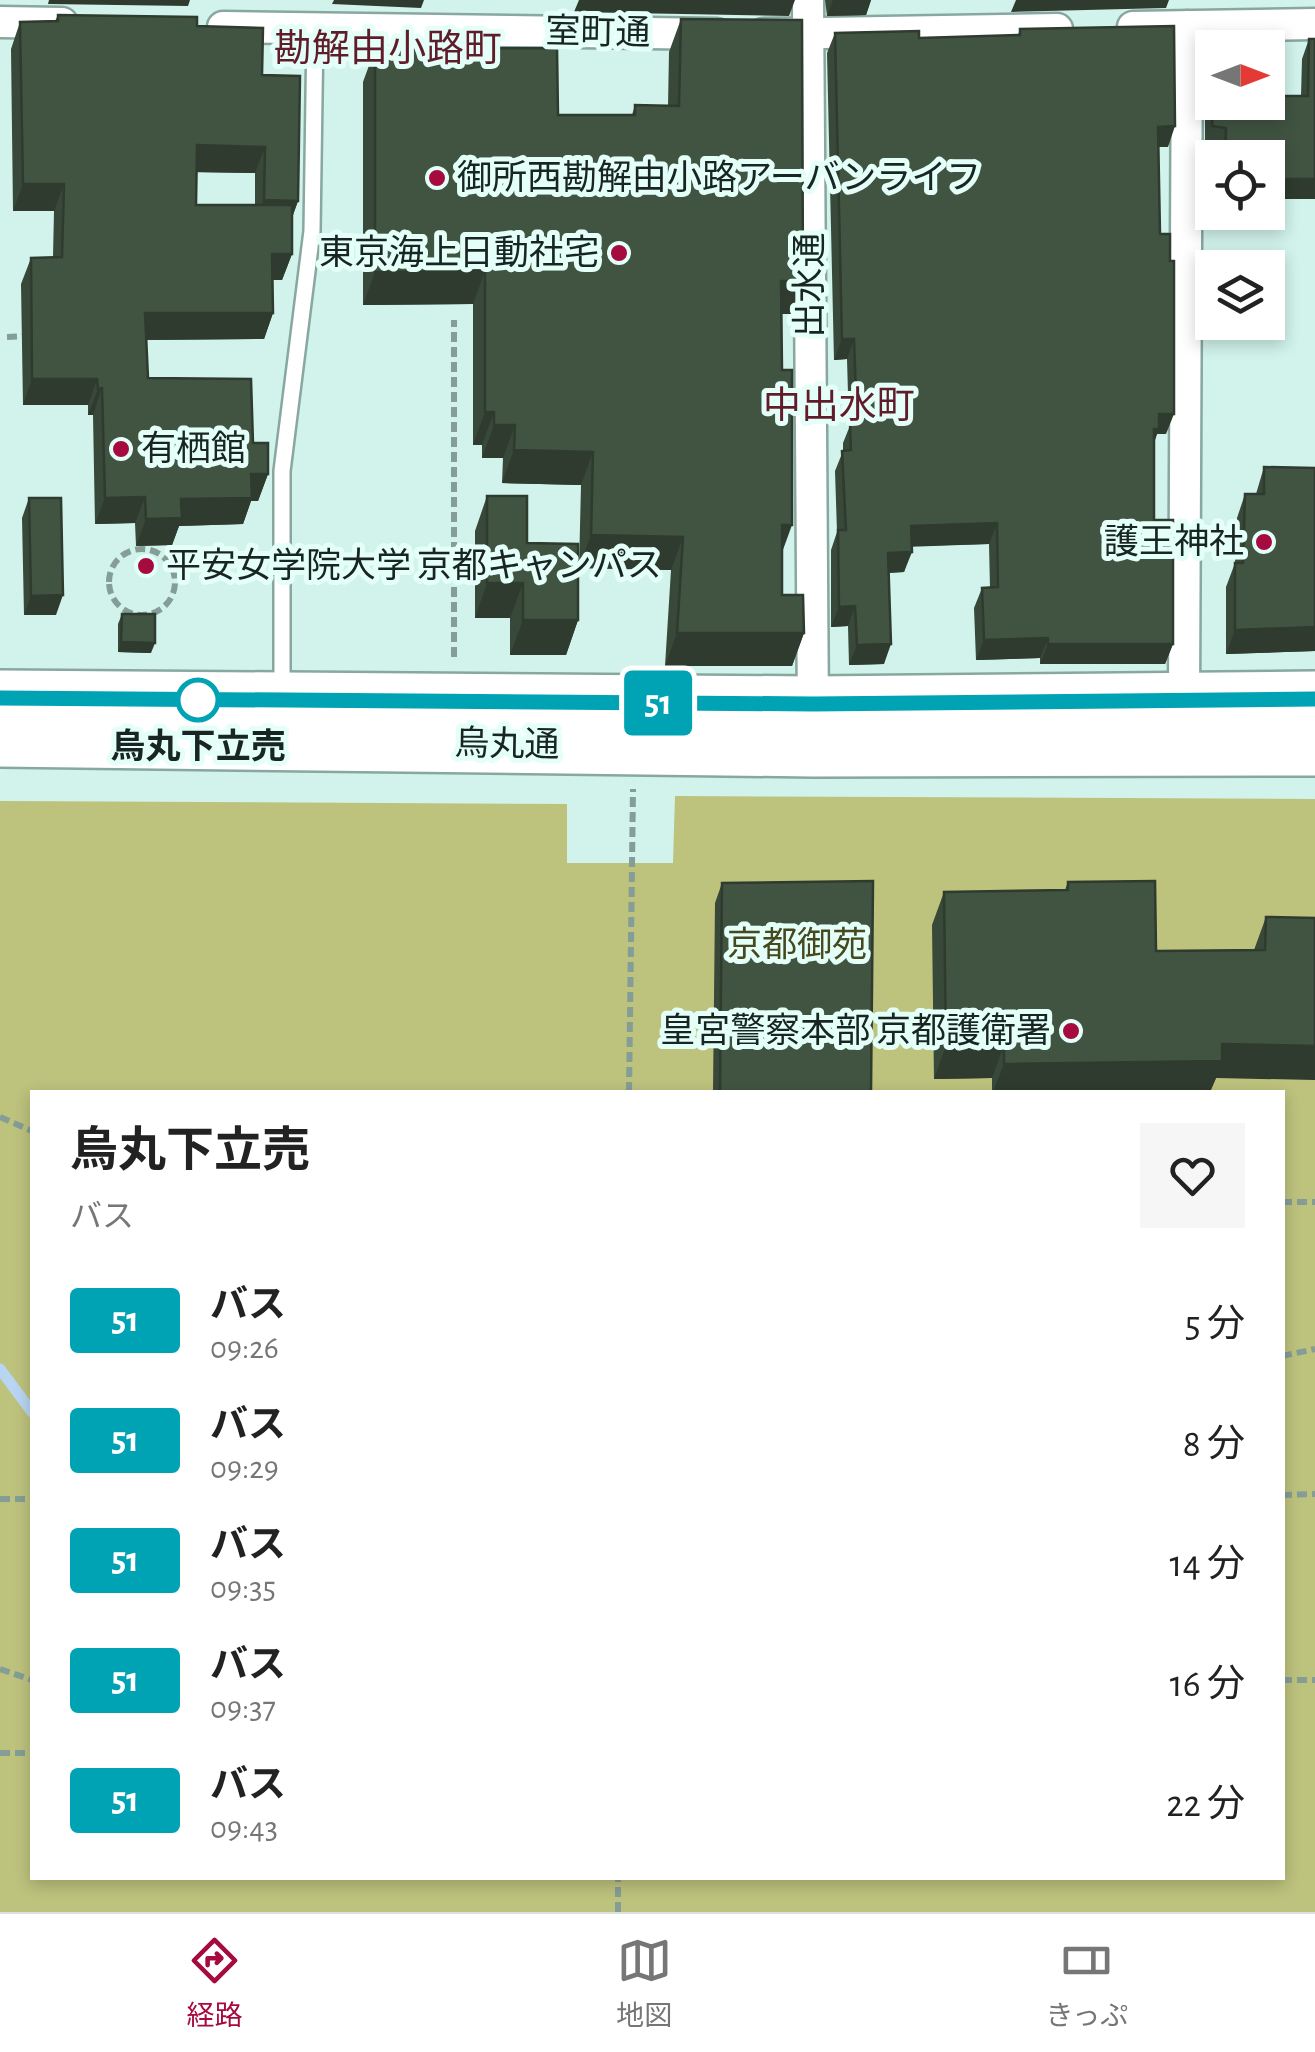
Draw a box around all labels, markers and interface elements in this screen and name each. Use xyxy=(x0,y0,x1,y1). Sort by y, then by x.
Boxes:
street label: 室町通 xyxy=(545,13,651,51)
district label: 勘解由小路町 xyxy=(274,28,502,69)
north arrow xyxy=(1195,30,1285,120)
map controls xyxy=(1195,30,1285,340)
button: locate xyxy=(1195,140,1285,230)
place label: 御所西勘解由小路アーバンライフ xyxy=(457,159,981,196)
marker: 御所西勘解由小路アーバンライフ xyxy=(426,167,448,189)
street label: 出水通 xyxy=(791,232,828,338)
place label: 東京海上日動社宅 xyxy=(319,234,599,271)
marker: 東京海上日動社宅 xyxy=(608,242,630,264)
button: layers xyxy=(1195,250,1285,340)
district label: 中出水町 xyxy=(763,386,915,426)
place label: 有栖館 xyxy=(141,430,246,467)
marker: 有栖館 xyxy=(110,438,132,460)
place label: 護王神社 xyxy=(1104,523,1244,560)
marker: 護王神社 xyxy=(1253,531,1275,553)
place label: 平安女学院大学 京都キャンパス xyxy=(166,547,662,584)
marker: 平安女学院大学 京都キャンパス xyxy=(135,555,157,577)
line badge: 51 xyxy=(613,670,703,736)
marker: 烏丸下立売 xyxy=(177,679,219,721)
text: 51 xyxy=(644,686,672,721)
street label: 烏丸通 xyxy=(454,725,560,763)
place label: 烏丸下立売 xyxy=(110,728,286,765)
park label: 京都御苑 xyxy=(727,926,867,963)
place label: 皇宮警察本部 京都護衛署 xyxy=(660,1012,1051,1049)
marker: 皇宮警察本部 京都護衛署 xyxy=(1060,1020,1082,1042)
button: heart xyxy=(1140,1123,1245,1228)
text: 烏丸下立売 xyxy=(70,1128,310,1176)
text: バス xyxy=(70,1201,134,1233)
text: バス xyxy=(210,1287,286,1325)
text: 51 xyxy=(111,1303,139,1338)
text: 5 分 xyxy=(1185,1306,1245,1344)
text: 09:26 xyxy=(210,1332,279,1364)
text: バス xyxy=(210,1407,286,1445)
text: 51 xyxy=(111,1423,139,1458)
text: 8 分 xyxy=(1183,1426,1245,1464)
text: 09:29 xyxy=(210,1452,279,1484)
text: バス xyxy=(210,1527,286,1565)
text: 51 xyxy=(111,1543,139,1578)
text: 14 分 xyxy=(1169,1546,1245,1584)
text: 09:35 xyxy=(210,1572,276,1604)
text: バス xyxy=(210,1647,286,1685)
text: 51 xyxy=(111,1663,139,1698)
text: 16 分 xyxy=(1170,1666,1245,1704)
text: 09:37 xyxy=(210,1692,276,1724)
text: バス xyxy=(210,1767,286,1805)
text: 51 xyxy=(111,1783,139,1818)
text: 22 分 xyxy=(1166,1786,1245,1824)
text: 09:43 xyxy=(210,1812,278,1844)
tab: 経路 xyxy=(187,1933,243,2034)
tab: 地図 xyxy=(616,1933,672,2034)
tab: きっぷ xyxy=(1045,1933,1128,2034)

